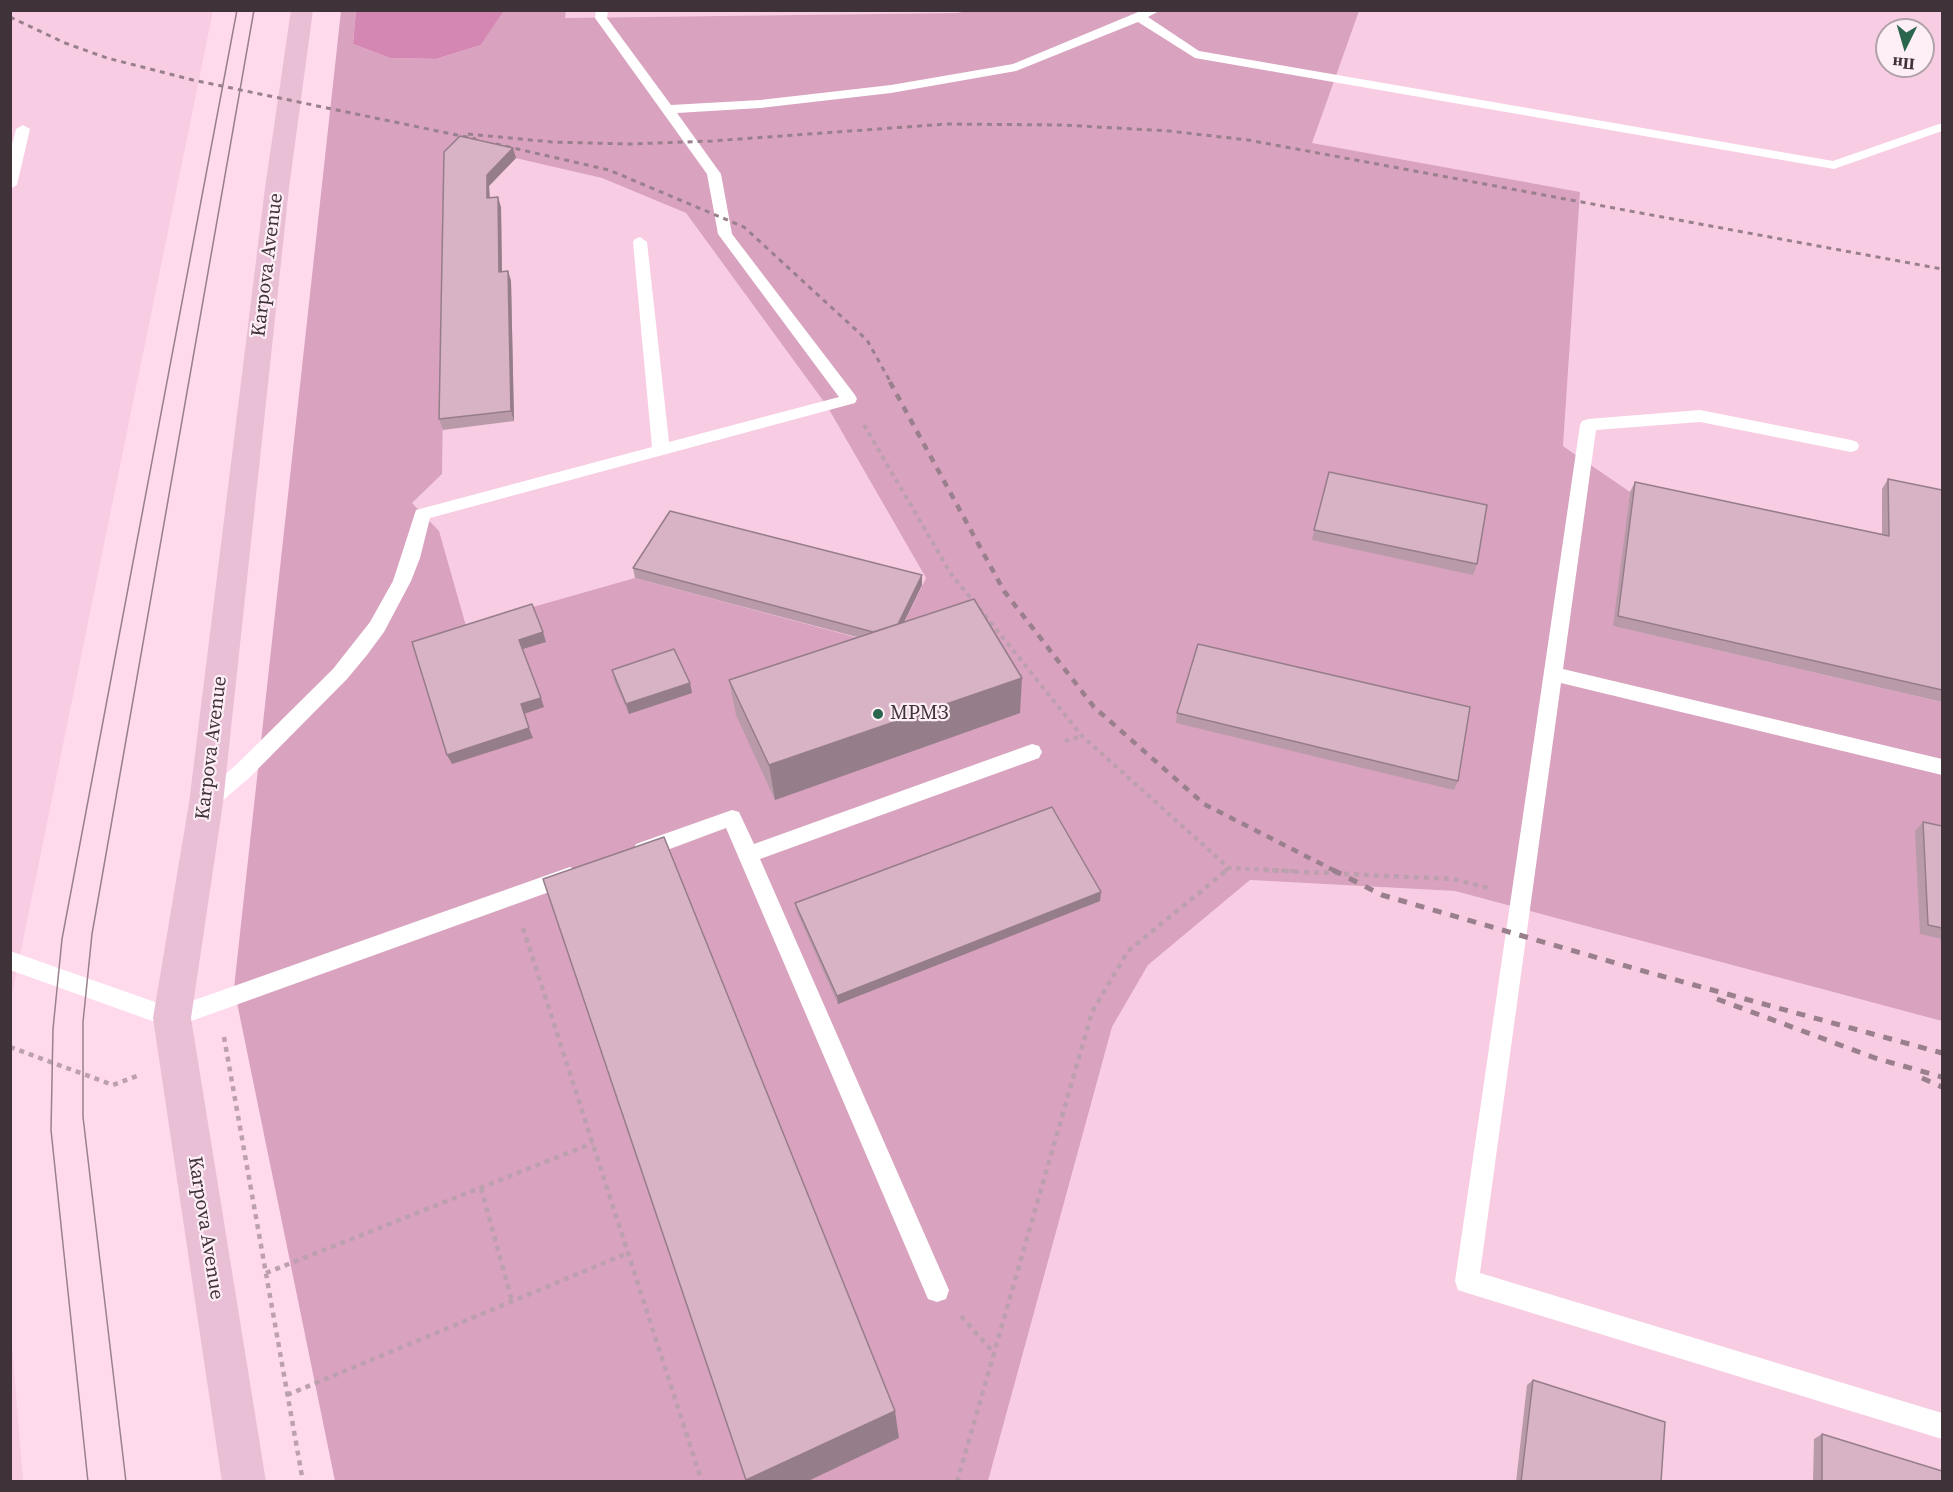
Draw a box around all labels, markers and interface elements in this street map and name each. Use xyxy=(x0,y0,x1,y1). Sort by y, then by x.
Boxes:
north arrow xyxy=(1875,18,1935,78)
text: Пн xyxy=(1892,52,1916,76)
street label: Karpova Avenue xyxy=(247,192,289,338)
street label: Karpova Avenue xyxy=(191,675,233,821)
place label: МРМЗ xyxy=(890,702,949,726)
marker: МРМЗ xyxy=(871,707,885,721)
street label: Karpova Avenue xyxy=(182,1155,228,1301)

